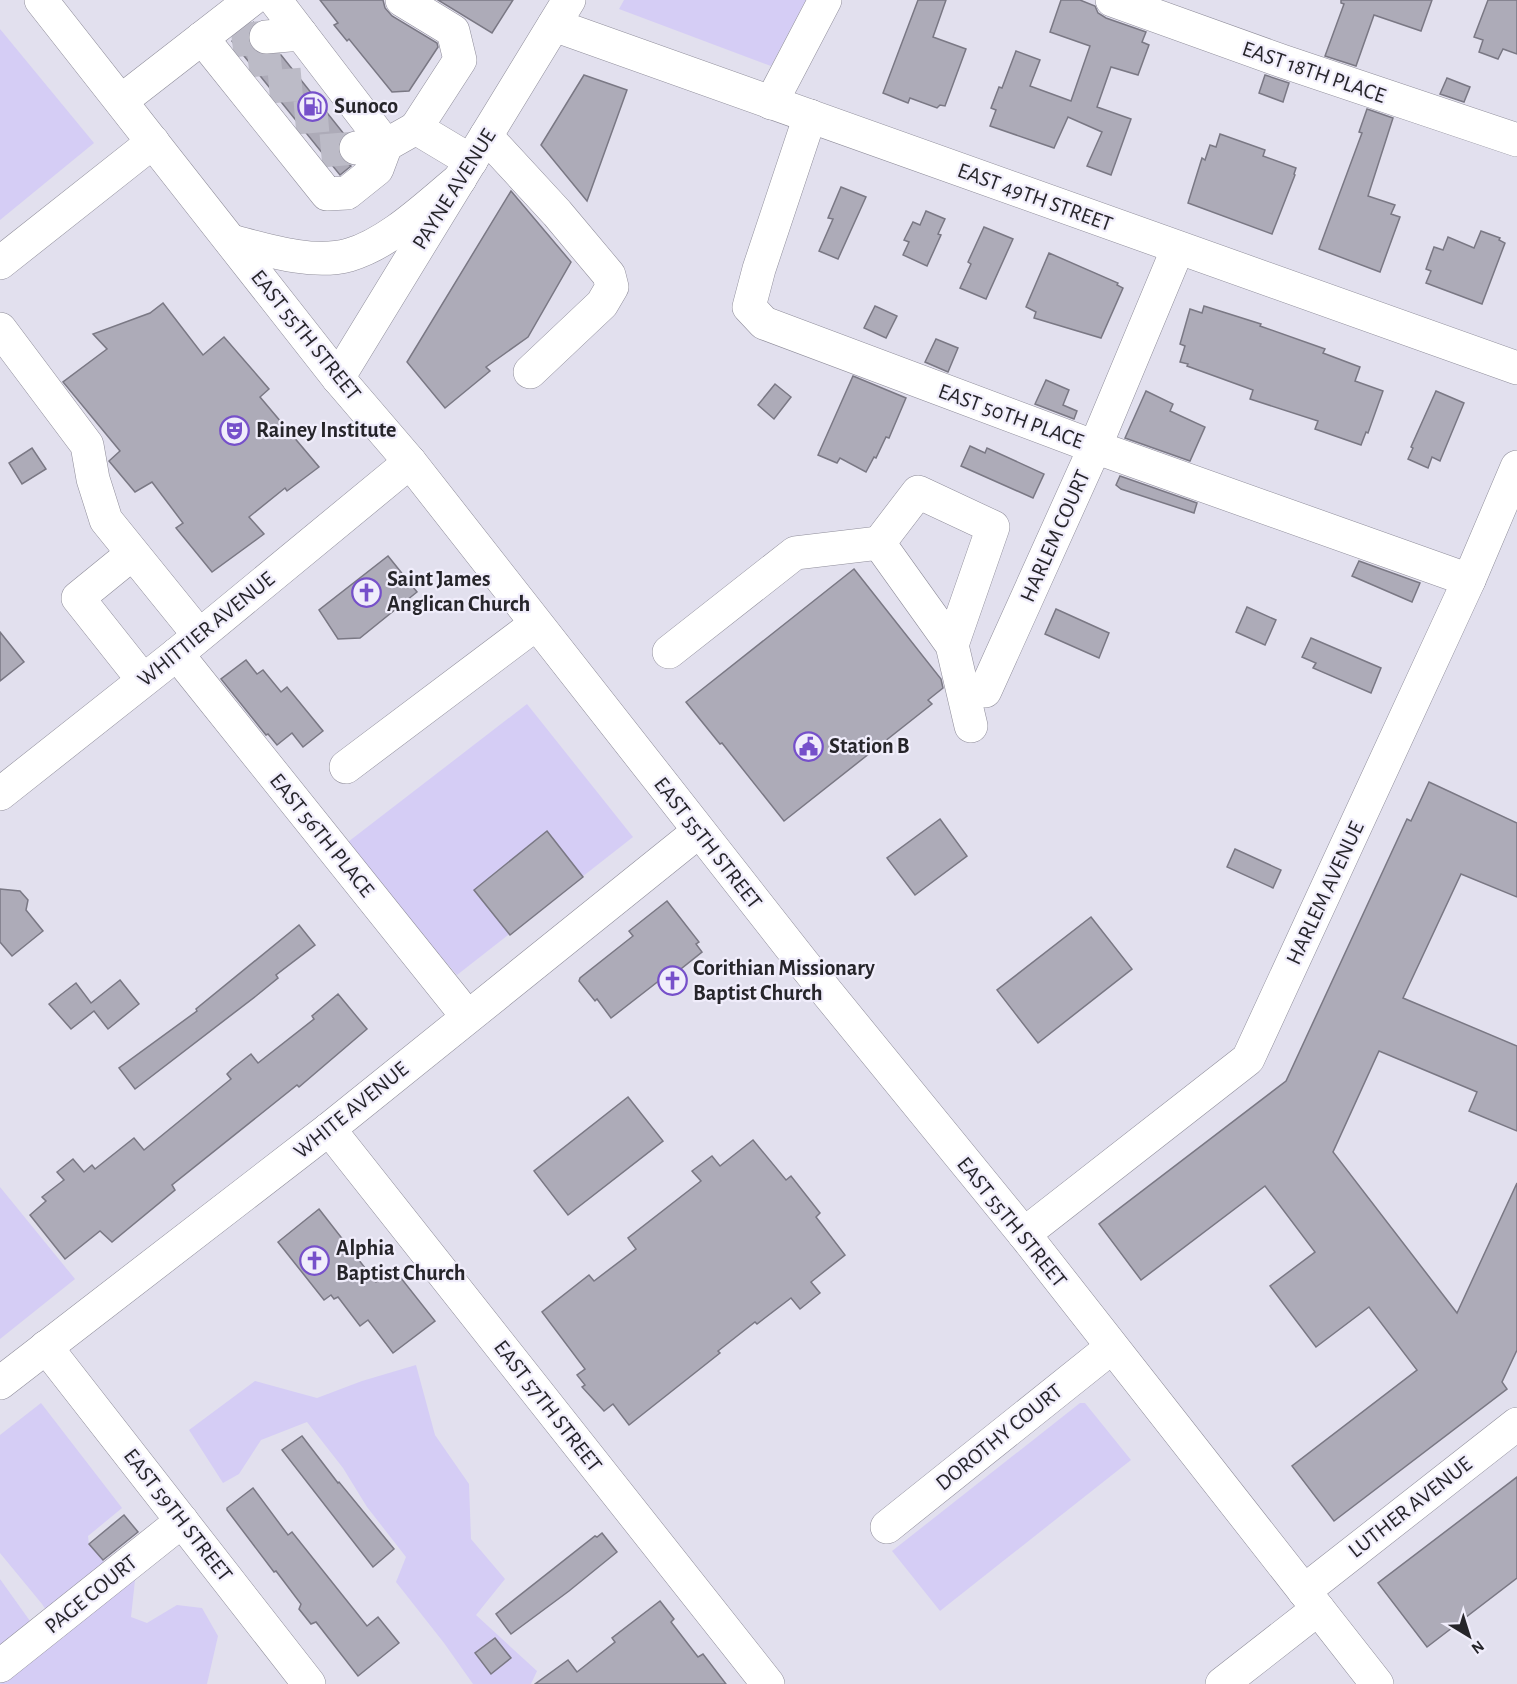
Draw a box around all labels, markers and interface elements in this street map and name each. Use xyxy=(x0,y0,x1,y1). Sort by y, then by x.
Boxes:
street label: EAST 18TH PLACE xyxy=(1239,37,1389,107)
fuel station icon: Sunoco xyxy=(297,90,329,122)
place label: Sunoco xyxy=(334,95,398,117)
street label: PAYNE AVENUE xyxy=(408,125,500,253)
street label: EAST 49TH STREET xyxy=(955,159,1116,235)
street label: EAST 55TH STREET xyxy=(247,266,365,405)
street label: EAST 50TH PLACE xyxy=(935,379,1087,453)
theatre icon: Rainey Institute xyxy=(219,414,251,446)
place label: Rainey Institute xyxy=(256,419,396,442)
street label: HARLEM COURT xyxy=(1016,466,1094,605)
street label: WHITTIER AVENUE xyxy=(133,567,279,691)
place label: Saint James Anglican Church xyxy=(387,568,530,615)
church icon: Saint James Anglican Church xyxy=(350,576,382,608)
public building icon: Station B xyxy=(792,730,824,762)
place label: Station B xyxy=(829,735,910,757)
street label: EAST 56TH PLACE xyxy=(266,769,379,901)
street label: EAST 55TH STREET xyxy=(650,773,766,913)
street label: HARLEM AVENUE xyxy=(1282,818,1368,968)
place label: Corithian Missionary Baptist Church xyxy=(693,957,875,1004)
church icon: Corithian Missionary Baptist Church xyxy=(656,965,688,997)
street label: WHITE AVENUE xyxy=(290,1057,413,1163)
street label: EAST 55TH STREET xyxy=(953,1153,1071,1292)
place label: Alphia Baptist Church xyxy=(336,1237,465,1284)
church icon: Alphia Baptist Church xyxy=(299,1245,331,1277)
street label: EAST 57TH STREET xyxy=(490,1336,606,1476)
street label: DOROTHY COURT xyxy=(932,1379,1067,1495)
street label: EAST 59TH STREET xyxy=(120,1444,237,1586)
street label: LUTHER AVENUE xyxy=(1344,1452,1476,1562)
street label: PAGE COURT xyxy=(41,1550,141,1638)
north arrow xyxy=(1439,1606,1499,1666)
text: N xyxy=(1468,1637,1487,1657)

